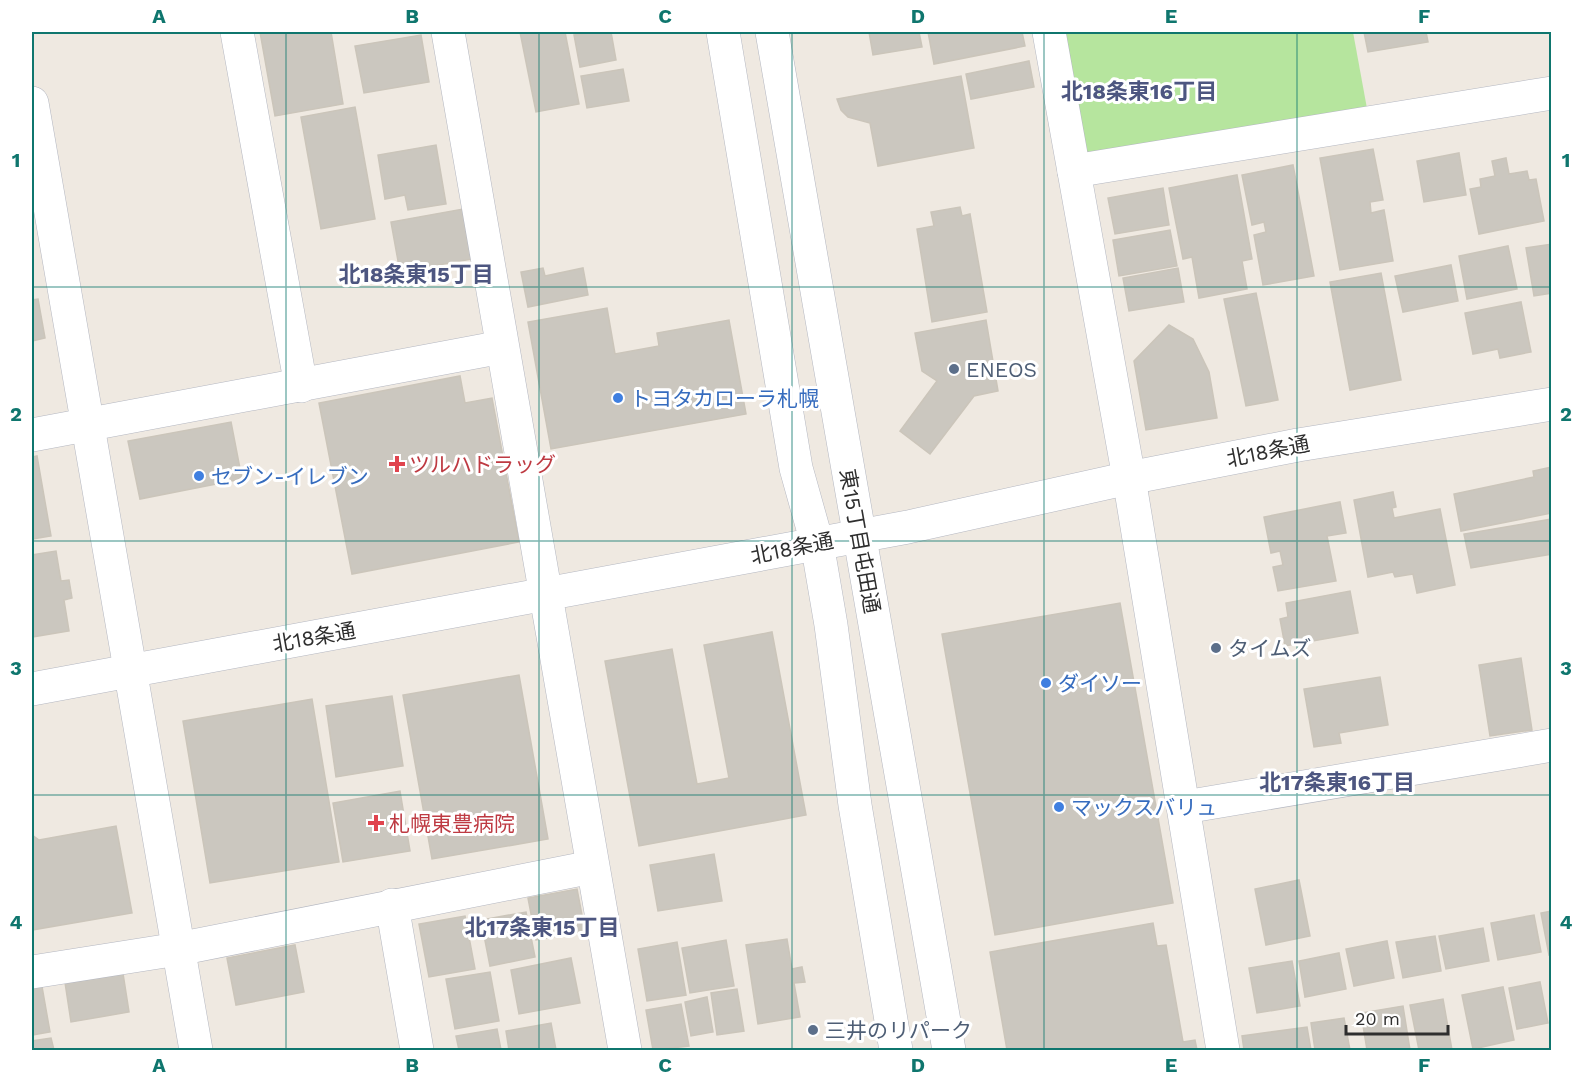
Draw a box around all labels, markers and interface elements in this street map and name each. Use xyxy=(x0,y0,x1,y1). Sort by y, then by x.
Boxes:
text: A xyxy=(152,4,166,28)
text: B xyxy=(405,4,419,28)
text: C xyxy=(658,4,672,28)
text: D xyxy=(911,4,925,28)
text: E xyxy=(1165,4,1177,28)
text: F xyxy=(1418,4,1430,28)
district label: 北18条東16丁目 xyxy=(1061,79,1217,104)
text: 1 xyxy=(12,148,20,172)
text: 1 xyxy=(1562,148,1570,172)
district label: 北18条東15丁目 xyxy=(338,262,494,287)
place label: ENEOS xyxy=(966,357,1037,382)
marker: ENEOS xyxy=(947,362,961,376)
place label: トヨタカローラ札幌 xyxy=(630,386,819,411)
marker: トヨタカローラ札幌 xyxy=(611,391,625,405)
text: 2 xyxy=(10,402,22,426)
text: 2 xyxy=(1560,402,1572,426)
street label: 北18条通 xyxy=(1224,431,1312,471)
place label: ツルハドラッグ xyxy=(409,452,556,477)
marker: ツルハドラッグ xyxy=(390,457,404,471)
place label: セブン-イレブン xyxy=(211,464,369,489)
street label: 東15丁目屯田通 xyxy=(835,467,885,615)
marker: セブン-イレブン xyxy=(192,469,206,483)
street label: 北18条通 xyxy=(748,528,836,568)
street label: 北18条通 xyxy=(270,617,358,657)
place label: タイムズ xyxy=(1228,636,1312,661)
marker: タイムズ xyxy=(1209,641,1223,655)
text: 3 xyxy=(10,656,22,680)
text: 3 xyxy=(1560,656,1572,680)
place label: ダイソー xyxy=(1058,671,1142,696)
marker: ダイソー xyxy=(1039,676,1053,690)
district label: 北17条東16丁目 xyxy=(1259,770,1415,795)
place label: マックスバリュ xyxy=(1071,795,1217,820)
marker: マックスバリュ xyxy=(1052,800,1066,814)
place label: 札幌東豊病院 xyxy=(389,811,515,836)
marker: 札幌東豊病院 xyxy=(367,814,385,832)
text: 4 xyxy=(10,910,23,934)
text: 4 xyxy=(1560,910,1573,934)
district label: 北17条東15丁目 xyxy=(464,915,620,940)
scale bar xyxy=(1346,998,1448,1036)
text: 20 m xyxy=(1355,1008,1400,1029)
place label: 三井のリパーク xyxy=(825,1018,972,1043)
marker: 三井のリパーク xyxy=(806,1023,820,1037)
text: A xyxy=(152,1053,166,1077)
text: B xyxy=(405,1053,419,1077)
text: C xyxy=(658,1053,672,1077)
text: D xyxy=(911,1053,925,1077)
text: E xyxy=(1165,1053,1177,1077)
text: F xyxy=(1418,1053,1430,1077)

